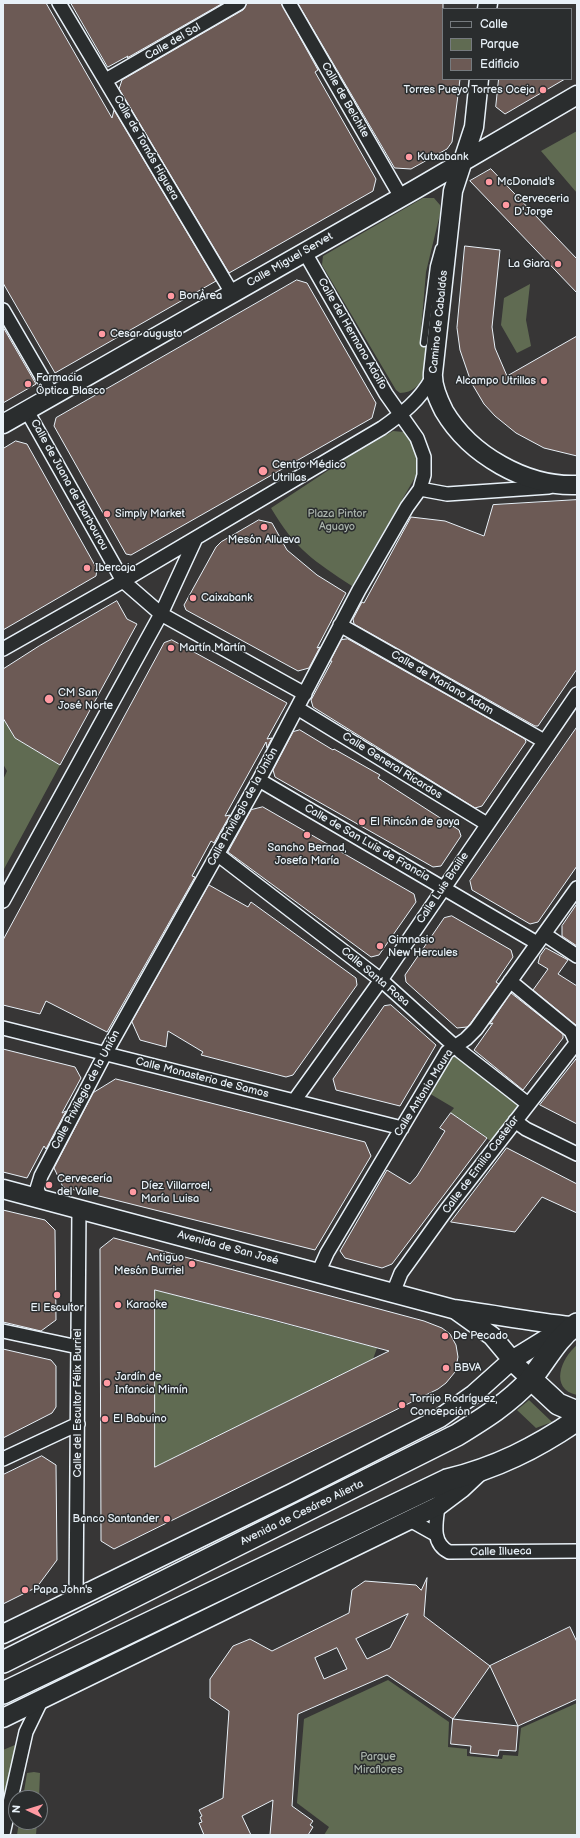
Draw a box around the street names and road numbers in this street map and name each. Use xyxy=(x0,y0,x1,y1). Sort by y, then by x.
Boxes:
street label: Calle del Sol xyxy=(143,21,203,63)
street label: Calle de Belchite xyxy=(318,60,372,140)
street label: Calle de Tomás Higuera xyxy=(110,93,182,203)
street label: Calle Miguel Servet xyxy=(245,230,335,290)
street label: Camino de Cabaldós xyxy=(427,270,451,374)
street label: Calle del Hermano Adolfo xyxy=(315,276,389,392)
street label: Calle de Juana de Ibarbourou xyxy=(27,417,111,553)
street label: Calle de Mariano Adam xyxy=(388,648,496,718)
street label: Calle General Ricardos xyxy=(340,730,444,802)
street label: Calle Privilegio de la Unión xyxy=(205,746,281,868)
street label: Calle de San Luis de Francia xyxy=(302,802,432,884)
street label: Calle Luis Braille xyxy=(414,850,472,926)
street label: Calle Santa Rosa xyxy=(338,944,412,1010)
street label: Calle Privilegio de la Unión xyxy=(49,1028,123,1152)
street label: Calle Antonio Maura xyxy=(392,1047,456,1139)
street label: Calle Monasterio de Samos xyxy=(134,1055,270,1101)
street label: Calle de Emilio Castelar xyxy=(440,1114,522,1216)
street label: Avenida de San José xyxy=(176,1228,280,1268)
street label: Calle del Escultor Félix Burriel xyxy=(71,1328,85,1478)
street label: Avenida de Cesáreo Alierta xyxy=(238,1477,366,1549)
street label: Calle Illueca xyxy=(470,1545,532,1559)

